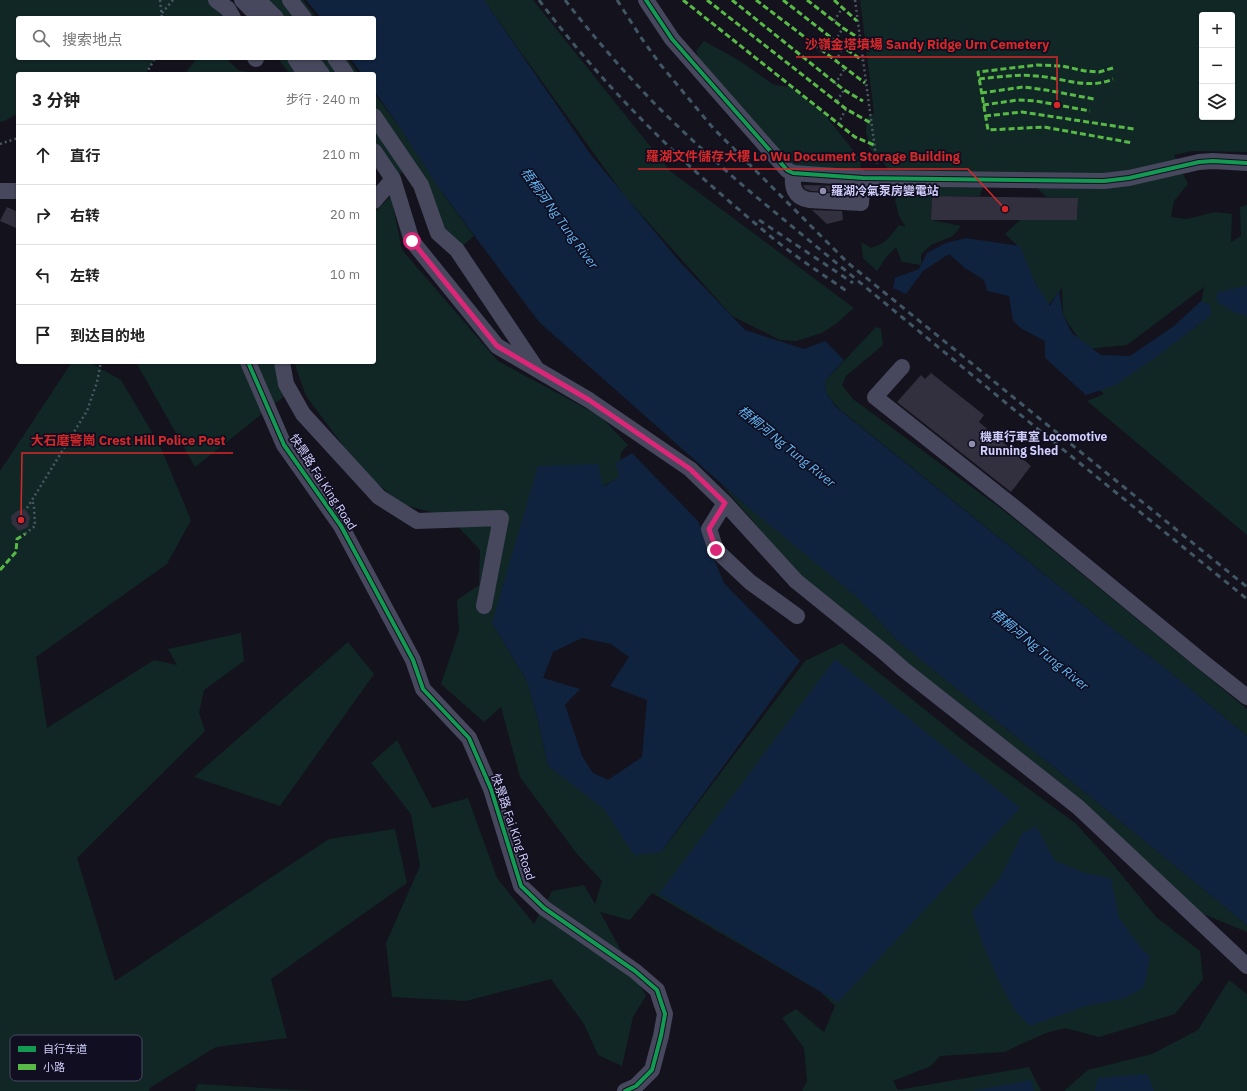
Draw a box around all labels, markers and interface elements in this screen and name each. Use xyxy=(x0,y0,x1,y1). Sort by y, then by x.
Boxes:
map controls xyxy=(1199,12,1235,120)
button: + xyxy=(1199,12,1235,48)
search box xyxy=(16,16,376,60)
icon: search xyxy=(30,27,52,49)
text: 搜索地点 xyxy=(62,30,122,49)
callout: 沙嶺金塔墳場 Sandy Ridge Urn Cemetery xyxy=(796,32,1057,57)
text: 沙嶺金塔墳場 Sandy Ridge Urn Cemetery xyxy=(805,36,1049,53)
button: − xyxy=(1199,48,1235,84)
button: layers xyxy=(1199,84,1235,120)
text: 3 分钟 xyxy=(32,89,80,111)
text: 步行 · 240 m xyxy=(286,91,360,108)
icon: ahead xyxy=(32,144,54,166)
callout: 羅湖文件儲存大樓 Lo Wu Document Storage Building xyxy=(638,144,968,169)
text: 直行 xyxy=(70,146,100,165)
text: 210 m xyxy=(322,146,360,163)
text: 羅湖文件儲存大樓 Lo Wu Document Storage Building xyxy=(646,148,961,165)
water label: 梧桐河 Ng Tung River xyxy=(517,164,603,273)
place label: 羅湖冷氣泵房變電站 xyxy=(831,183,939,198)
marker: 羅湖冷氣泵房變電站 xyxy=(818,186,828,196)
icon: right xyxy=(32,204,54,226)
text: 右转 xyxy=(70,206,100,225)
text: 20 m xyxy=(330,206,360,223)
route start xyxy=(403,232,421,250)
icon: left xyxy=(32,264,54,286)
text: 左转 xyxy=(70,266,100,285)
text: 10 m xyxy=(330,266,360,283)
icon: arrive xyxy=(32,324,54,346)
text: 到达目的地 xyxy=(70,326,145,345)
water label: 梧桐河 Ng Tung River xyxy=(734,402,840,492)
callout: 大石磨警崗 Crest Hill Police Post xyxy=(22,428,233,453)
place label: 機車行車室 Locomotive Running Shed xyxy=(980,429,1108,458)
street label: 快景路 Fai King Road xyxy=(287,431,360,533)
text: 大石磨警崗 Crest Hill Police Post xyxy=(31,432,225,449)
marker: 機車行車室 Locomotive Running Shed xyxy=(967,439,977,449)
route end xyxy=(707,541,725,559)
water label: 梧桐河 Ng Tung River xyxy=(987,605,1093,695)
street label: 快景路 Fai King Road xyxy=(488,772,539,882)
legend xyxy=(10,1035,142,1081)
text: 自行车道 xyxy=(43,1042,87,1056)
text: 小路 xyxy=(43,1060,65,1074)

